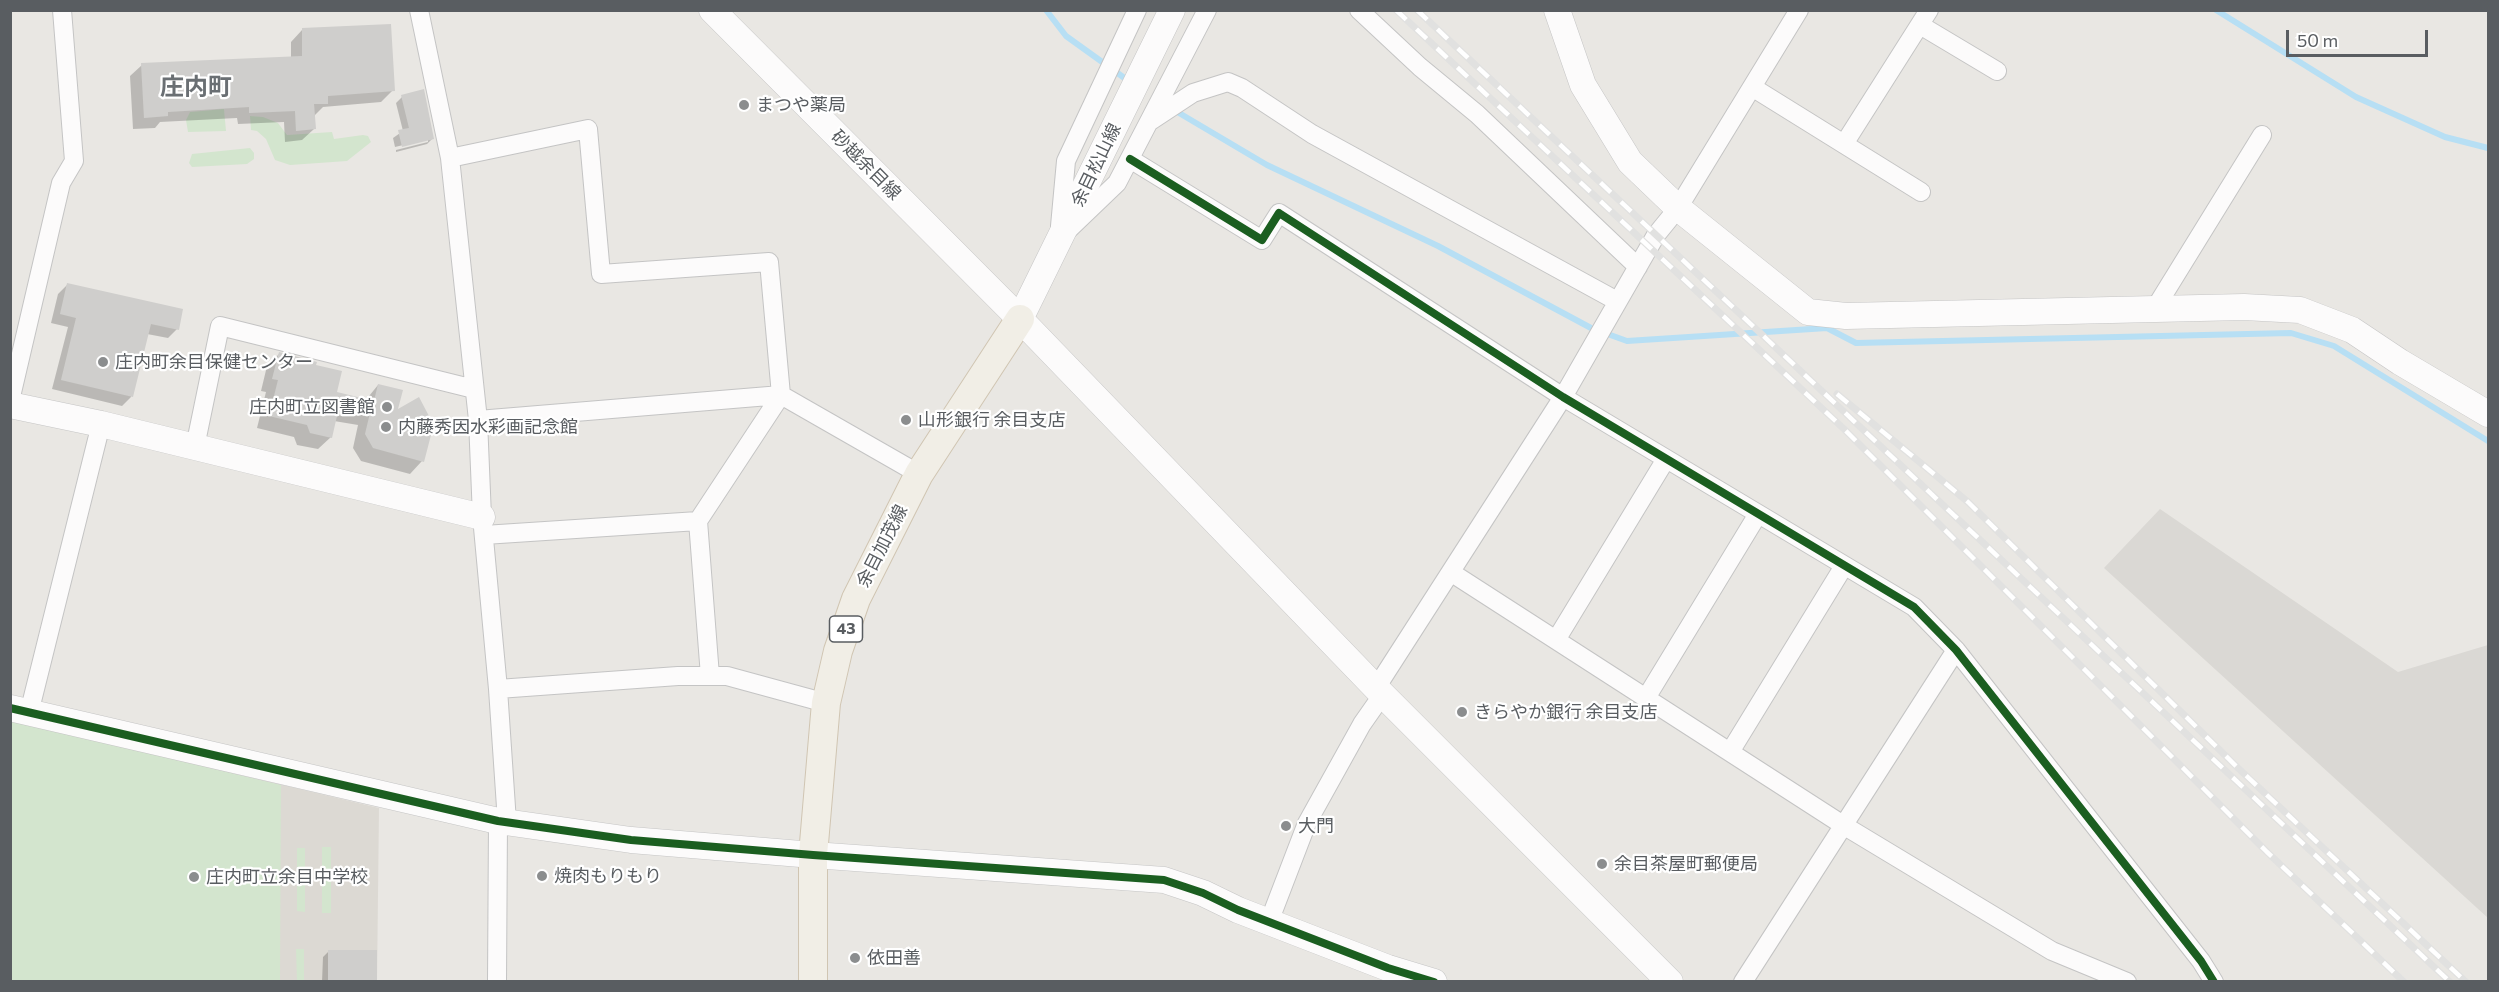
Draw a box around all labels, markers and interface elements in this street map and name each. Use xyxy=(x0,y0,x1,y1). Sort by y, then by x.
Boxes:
scale bar xyxy=(2289,18,2432,56)
text: 50 m xyxy=(2297,29,2338,51)
district label: 庄内町 xyxy=(160,73,232,101)
place label: まつや薬局 xyxy=(756,94,846,116)
marker: まつや薬局 xyxy=(737,98,751,112)
street label: 余目松山線 xyxy=(1067,120,1125,210)
street label: 砂越余目線 xyxy=(827,126,905,204)
place label: 庄内町余目保健センター xyxy=(115,351,313,373)
marker: 庄内町余目保健センター xyxy=(96,355,110,369)
place label: 庄内町立図書館 xyxy=(249,396,375,418)
marker: 庄内町立図書館 xyxy=(380,400,394,414)
place label: 山形銀行 余目支店 xyxy=(918,409,1065,431)
marker: 山形銀行 余目支店 xyxy=(899,413,913,427)
place label: 内藤秀因水彩画記念館 xyxy=(398,416,578,438)
marker: 内藤秀因水彩画記念館 xyxy=(379,420,393,434)
street label: 余目加茂線 xyxy=(852,501,912,591)
road number: 43 xyxy=(830,616,862,642)
place label: きらやか銀行 余目支店 xyxy=(1474,701,1657,723)
marker: きらやか銀行 余目支店 xyxy=(1455,705,1469,719)
place label: 大門 xyxy=(1298,815,1334,837)
marker: 大門 xyxy=(1279,819,1293,833)
place label: 余目茶屋町郵便局 xyxy=(1614,853,1758,875)
marker: 余目茶屋町郵便局 xyxy=(1595,857,1609,871)
place label: 焼肉もりもり xyxy=(554,865,662,887)
place label: 庄内町立余目中学校 xyxy=(206,866,368,888)
marker: 焼肉もりもり xyxy=(535,869,549,883)
marker: 庄内町立余目中学校 xyxy=(187,870,201,884)
place label: 依田善 xyxy=(867,947,921,969)
marker: 依田善 xyxy=(848,951,862,965)

